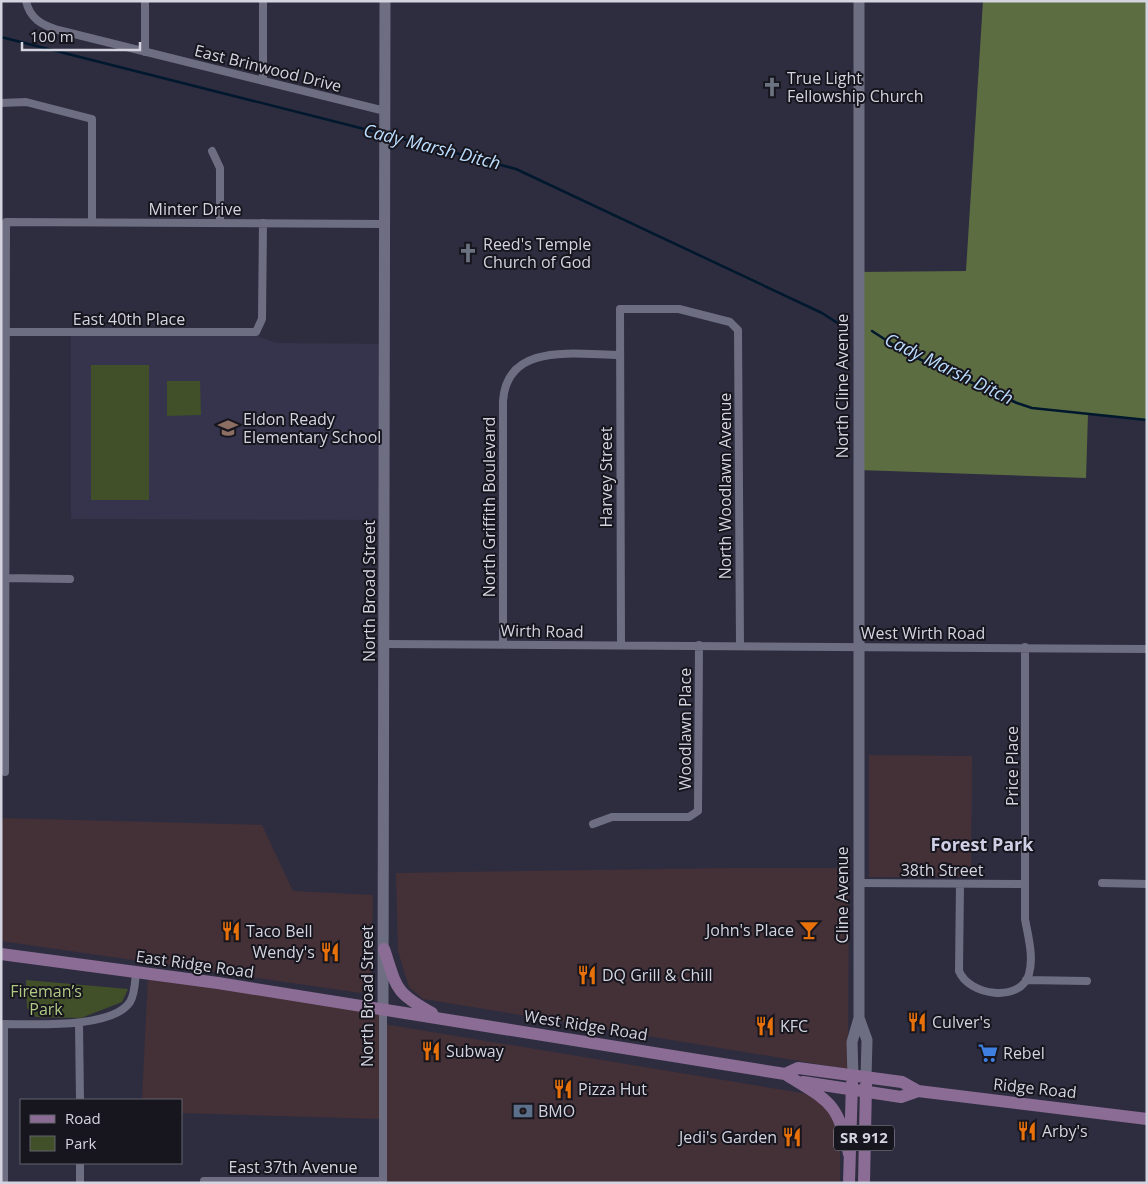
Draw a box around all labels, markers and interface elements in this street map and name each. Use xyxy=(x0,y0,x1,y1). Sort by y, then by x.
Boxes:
scale bar xyxy=(22,20,140,52)
text: 100 m xyxy=(30,26,74,46)
street label: East Brinwood Drive xyxy=(192,39,344,97)
place label: True Light Fellowship Church xyxy=(787,67,923,107)
church icon: True Light Fellowship Church xyxy=(761,76,783,98)
water label: Cady Marsh Ditch xyxy=(361,117,503,175)
street label: Minter Drive xyxy=(149,198,241,220)
place label: Reed's Temple Church of God xyxy=(483,233,591,273)
church icon: Reed's Temple Church of God xyxy=(457,242,479,264)
street label: East 40th Place xyxy=(73,308,185,330)
street label: North Cline Avenue xyxy=(831,314,853,458)
water label: Cady Marsh Ditch xyxy=(881,327,1018,410)
street label: North Woodlawn Avenue xyxy=(714,393,736,579)
place label: Eldon Ready Elementary School xyxy=(243,408,381,448)
school or university icon: Eldon Ready Elementary School xyxy=(217,417,239,439)
street label: North Griffith Boulevard xyxy=(478,417,500,597)
street label: Harvey Street xyxy=(595,426,617,528)
street label: North Broad Street xyxy=(358,520,380,662)
street label: Wirth Road xyxy=(500,619,584,643)
street label: West Wirth Road xyxy=(861,622,985,644)
street label: Woodlawn Place xyxy=(674,668,696,790)
street label: Price Place xyxy=(1001,726,1023,806)
district label: Forest Park xyxy=(931,832,1034,856)
street label: Cline Avenue xyxy=(831,847,853,943)
street label: 38th Street xyxy=(901,859,984,881)
place label: John's Place xyxy=(704,919,794,941)
bar icon: John's Place xyxy=(798,919,820,941)
restaurant icon: Taco Bell xyxy=(220,920,242,942)
place label: Taco Bell xyxy=(246,920,313,942)
street label: North Broad Street xyxy=(356,925,378,1067)
place label: Wendy's xyxy=(252,941,315,963)
restaurant icon: Wendy's xyxy=(319,941,341,963)
street label: East Ridge Road xyxy=(135,945,255,983)
restaurant icon: DQ Grill & Chill xyxy=(576,964,598,986)
place label: DQ Grill & Chill xyxy=(602,964,712,986)
park label: Fireman’s Park xyxy=(10,980,82,1020)
street label: West Ridge Road xyxy=(523,1004,649,1046)
restaurant icon: Culver's xyxy=(906,1011,928,1033)
place label: Culver's xyxy=(932,1011,991,1033)
restaurant icon: KFC xyxy=(754,1015,776,1037)
place label: KFC xyxy=(780,1015,808,1037)
restaurant icon: Subway xyxy=(420,1040,442,1062)
place label: Subway xyxy=(446,1040,505,1062)
supermarket icon: Rebel xyxy=(977,1042,999,1064)
place label: Rebel xyxy=(1003,1042,1045,1064)
street label: Ridge Road xyxy=(992,1073,1078,1103)
restaurant icon: Pizza Hut xyxy=(552,1078,574,1100)
place label: Pizza Hut xyxy=(578,1078,647,1100)
legend xyxy=(20,1099,182,1164)
bank icon: BMO xyxy=(512,1100,534,1122)
place label: BMO xyxy=(538,1100,575,1122)
text: Road xyxy=(65,1108,101,1128)
restaurant icon: Arby's xyxy=(1016,1120,1038,1142)
place label: Arby's xyxy=(1042,1120,1088,1142)
place label: Jedi's Garden xyxy=(677,1126,777,1148)
restaurant icon: Jedi's Garden xyxy=(781,1126,803,1148)
road number: SR 912 xyxy=(834,1126,894,1150)
text: Park xyxy=(65,1133,96,1153)
street label: East 37th Avenue xyxy=(229,1156,357,1178)

